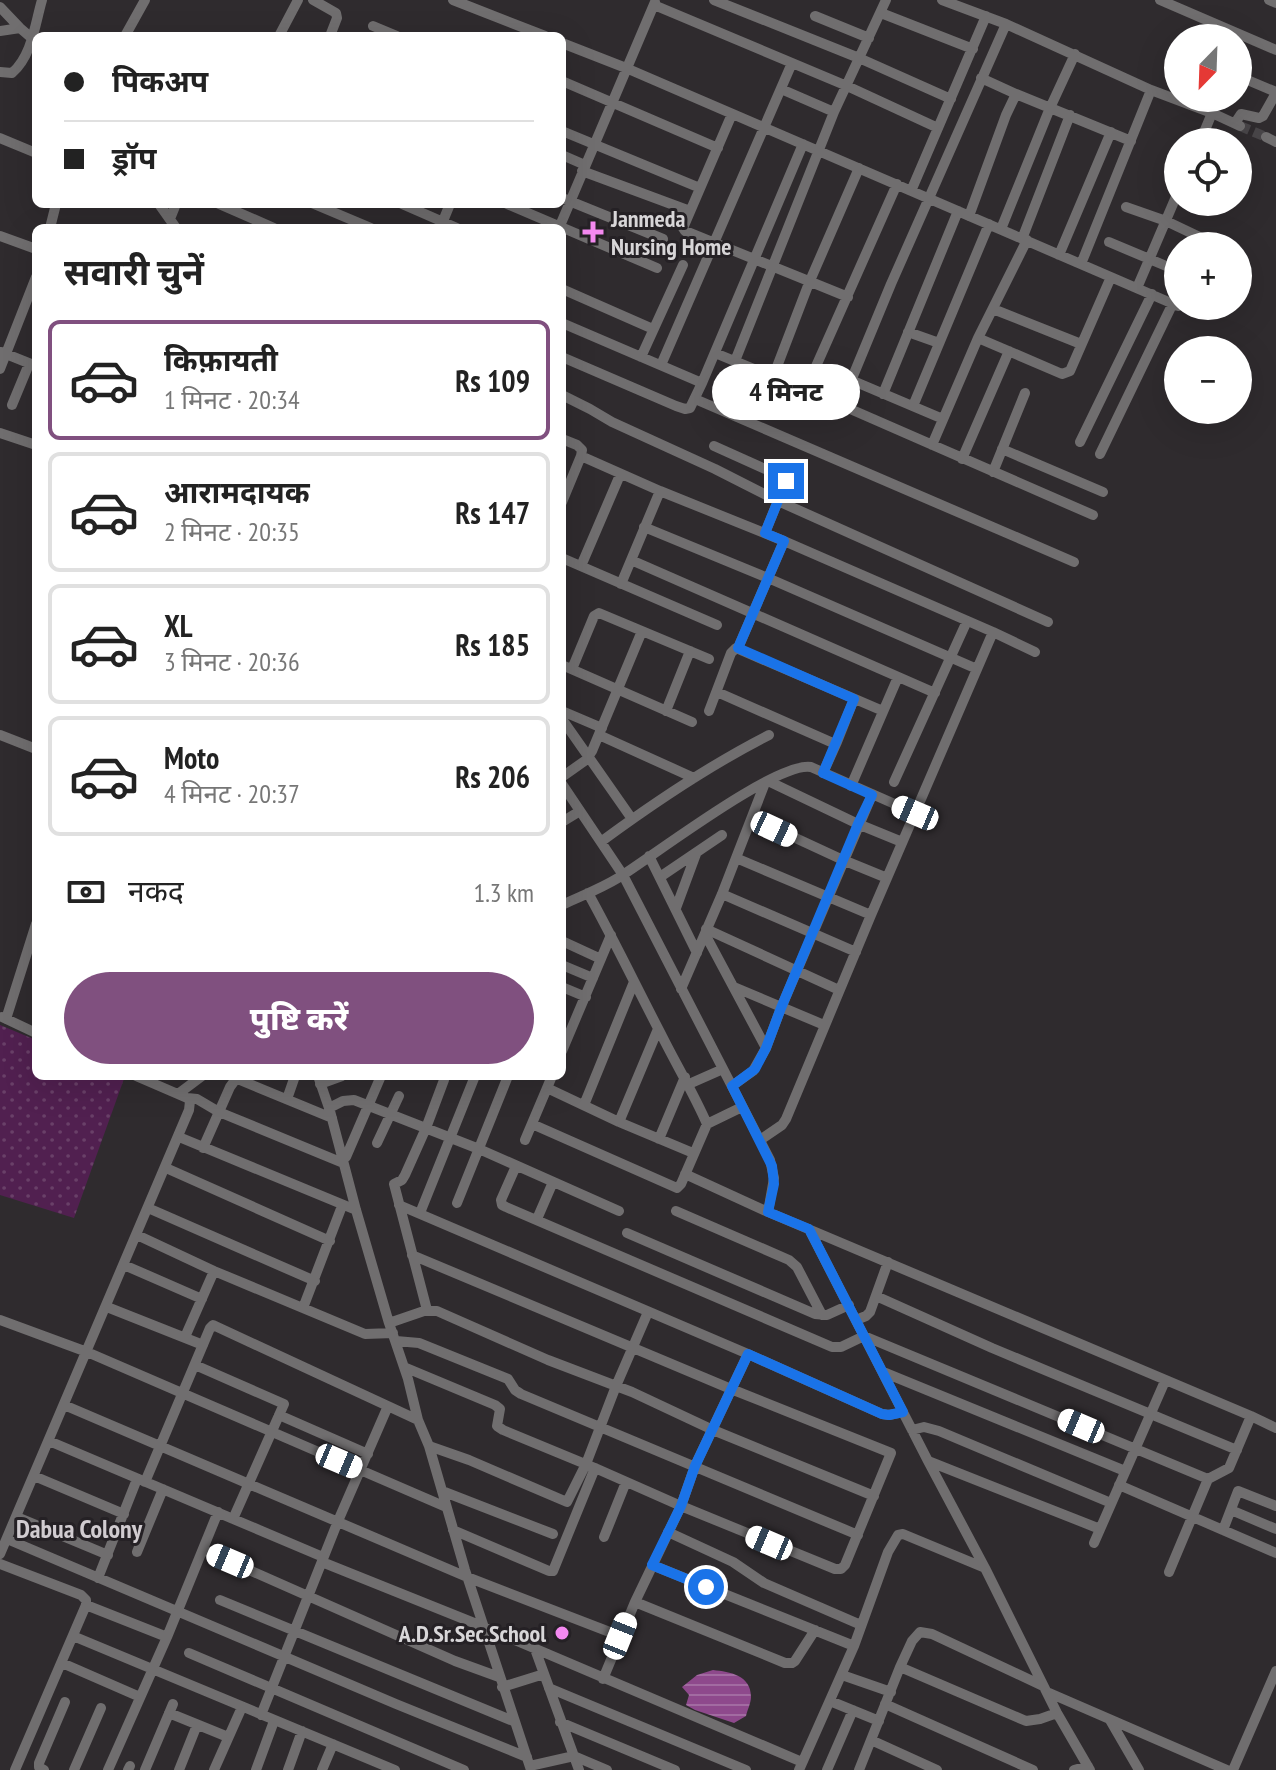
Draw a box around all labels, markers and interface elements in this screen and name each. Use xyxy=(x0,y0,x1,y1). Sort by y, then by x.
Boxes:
north arrow xyxy=(1164,24,1252,112)
map controls xyxy=(1164,24,1252,424)
text: पिकअप xyxy=(112,61,208,100)
button: locate xyxy=(1164,128,1252,216)
text: ड्रॉप xyxy=(112,138,156,177)
place label: Janmeda Nursing Home xyxy=(610,203,731,262)
marker: Janmeda Nursing Home xyxy=(582,221,604,243)
button: + xyxy=(1164,232,1252,320)
text: सवारी चुनें xyxy=(64,248,204,295)
button: − xyxy=(1164,336,1252,424)
text: किफ़ायती xyxy=(164,340,278,379)
icon: car xyxy=(68,344,140,416)
text: Rs 109 xyxy=(455,361,530,400)
callout: 4 मिनट xyxy=(712,365,860,421)
text: 4 मिनट xyxy=(749,375,823,408)
text: 1 मिनट · 20:34 xyxy=(164,383,300,416)
route end xyxy=(768,463,804,499)
text: आरामदायक xyxy=(164,472,310,511)
icon: car xyxy=(68,476,140,548)
text: Rs 147 xyxy=(455,493,530,532)
text: 2 मिनट · 20:35 xyxy=(164,515,300,548)
text: XL xyxy=(164,606,193,645)
icon: car xyxy=(68,608,140,680)
text: Rs 185 xyxy=(455,625,530,664)
text: 3 मिनट · 20:36 xyxy=(164,645,300,678)
text: Moto xyxy=(164,738,219,777)
icon: car xyxy=(68,740,140,812)
text: Rs 206 xyxy=(455,757,530,796)
text: 4 मिनट · 20:37 xyxy=(164,777,300,810)
car xyxy=(888,793,942,833)
car xyxy=(747,808,801,850)
icon: cash xyxy=(64,870,108,914)
text: नकद xyxy=(128,871,184,910)
text: 1.3 km xyxy=(473,876,534,909)
button: पुष्टि करें xyxy=(64,972,534,1064)
car xyxy=(1054,1406,1108,1446)
car xyxy=(312,1441,366,1481)
district label: Dabua Colony xyxy=(16,1512,143,1545)
car xyxy=(742,1523,796,1563)
car xyxy=(203,1541,257,1581)
route start xyxy=(688,1569,724,1605)
car xyxy=(600,1609,640,1663)
place label: A.D.Sr.Sec.School xyxy=(398,1618,546,1649)
marker: A.D.Sr.Sec.School xyxy=(553,1624,571,1642)

